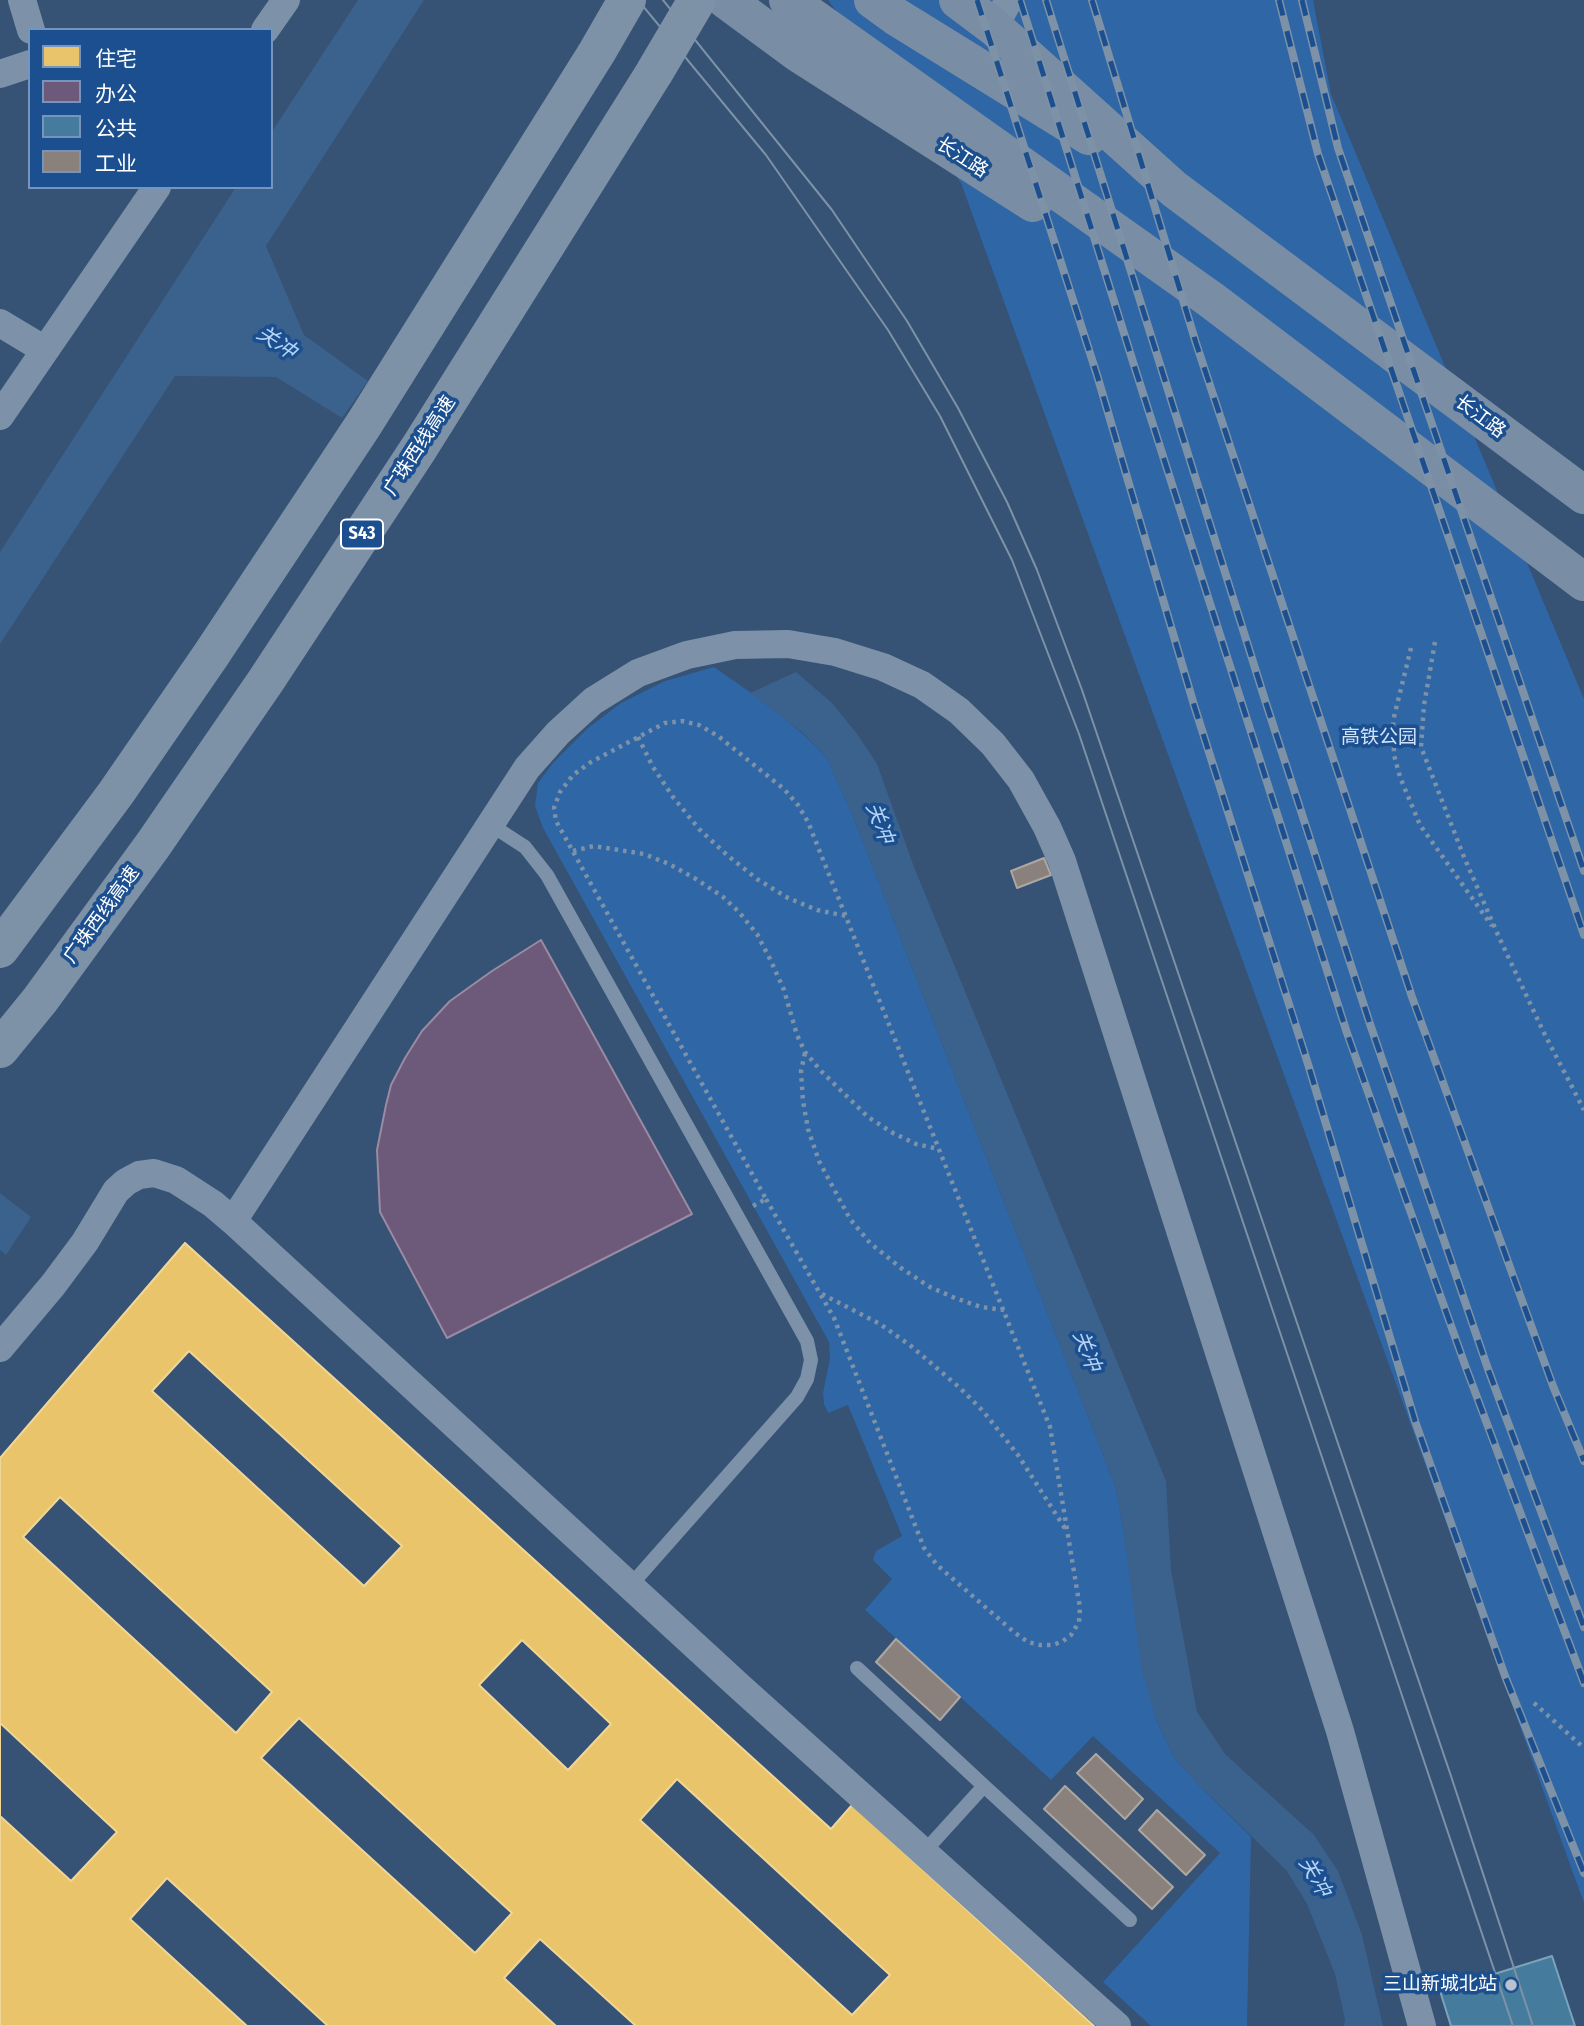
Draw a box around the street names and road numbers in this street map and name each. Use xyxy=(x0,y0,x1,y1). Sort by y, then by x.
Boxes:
street label: 长江路 xyxy=(932,133,992,183)
street label: 长江路 xyxy=(1450,391,1510,443)
street label: 广珠西线高速 xyxy=(379,392,461,500)
road number: S43 xyxy=(341,520,383,548)
street label: 广珠西线高速 xyxy=(59,862,145,968)

